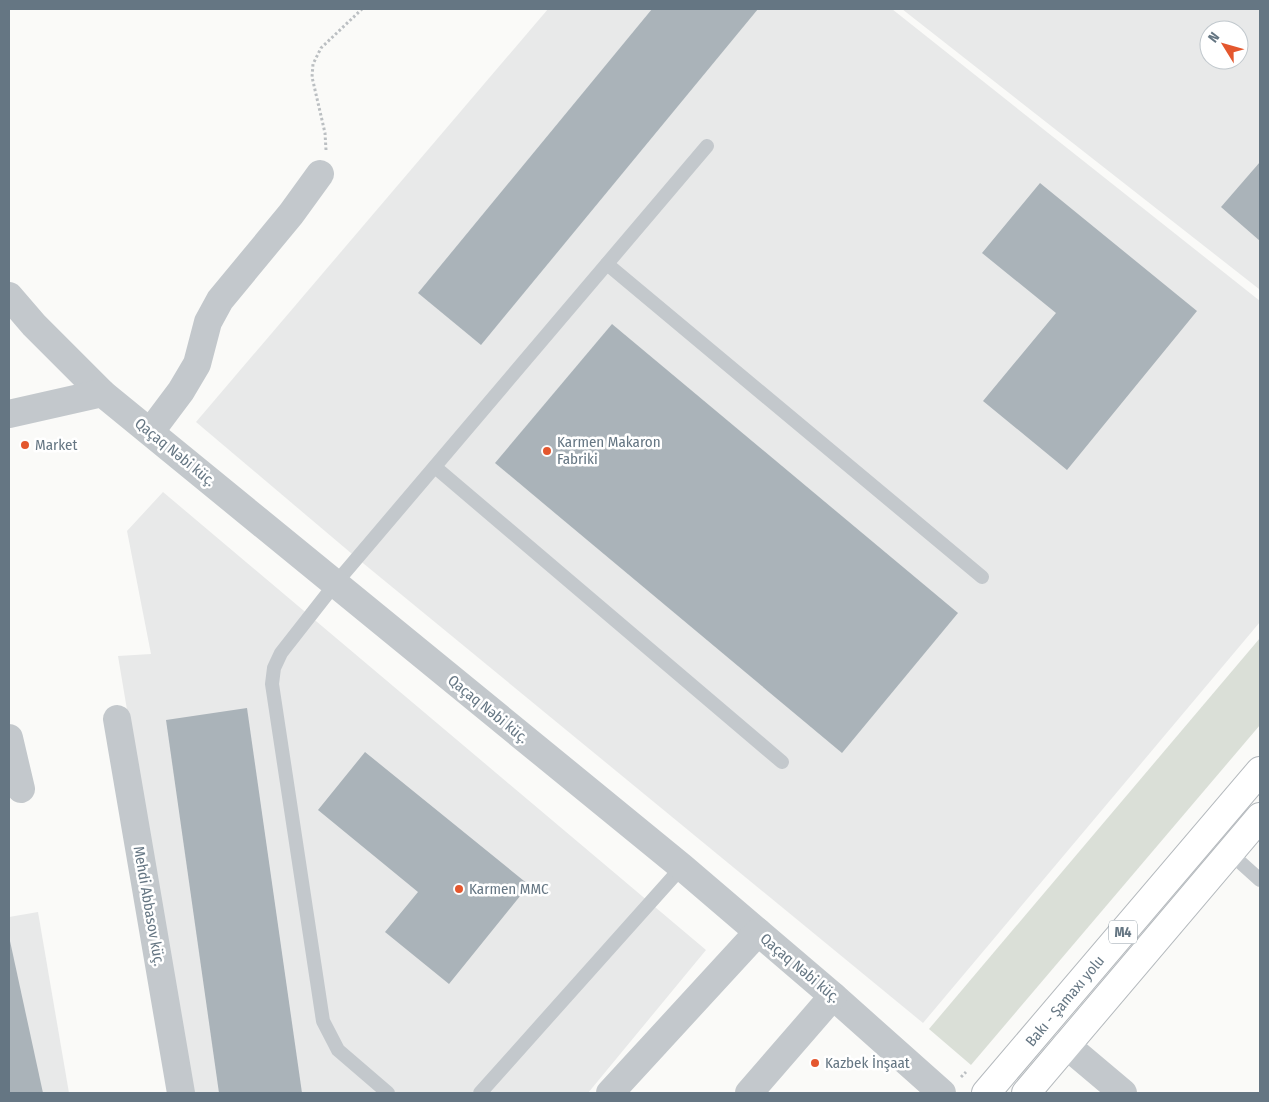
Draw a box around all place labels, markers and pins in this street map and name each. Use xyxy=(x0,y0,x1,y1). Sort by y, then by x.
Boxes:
place label: Karmen Makaron Fabriki xyxy=(557,433,661,468)
place label: Market xyxy=(35,436,78,454)
marker: Market xyxy=(19,439,31,451)
marker: Karmen Makaron Fabriki xyxy=(541,445,553,457)
place label: Karmen MMC xyxy=(469,880,549,898)
marker: Karmen MMC xyxy=(453,883,465,895)
place label: Kazbek İnşaat xyxy=(825,1054,910,1072)
marker: Kazbek İnşaat xyxy=(809,1057,821,1069)

